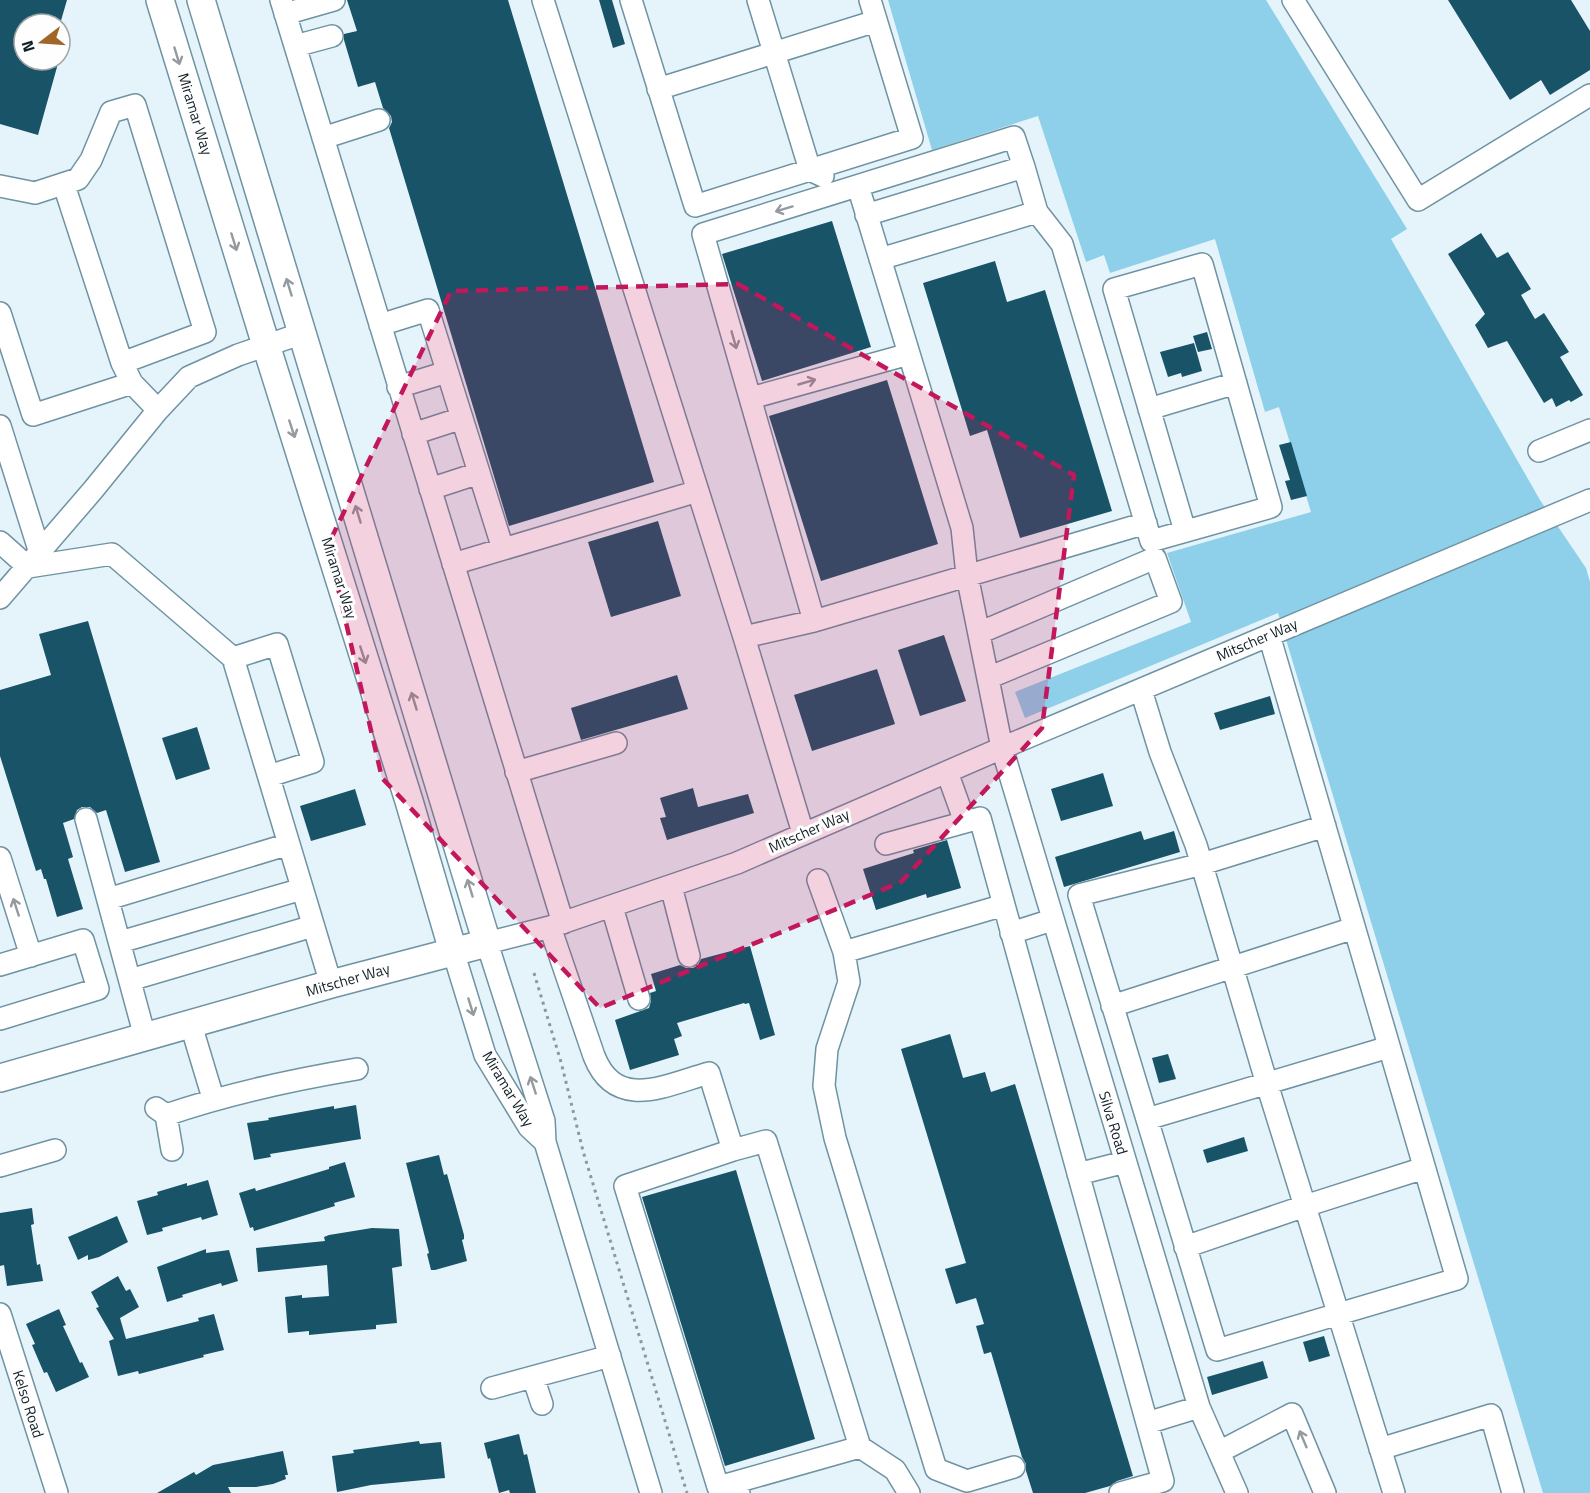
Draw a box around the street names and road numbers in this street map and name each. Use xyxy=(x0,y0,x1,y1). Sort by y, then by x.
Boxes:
street label: Miramar Way xyxy=(172,70,219,158)
street label: Miramar Way xyxy=(315,534,364,622)
street label: Mitscher Way xyxy=(1212,612,1301,667)
street label: Mitscher Way xyxy=(765,802,853,859)
street label: Mitscher Way xyxy=(303,957,393,1003)
street label: Miramar Way xyxy=(477,1046,540,1131)
street label: Silva Road xyxy=(1093,1088,1134,1157)
street label: Kelso Road xyxy=(7,1367,50,1441)

